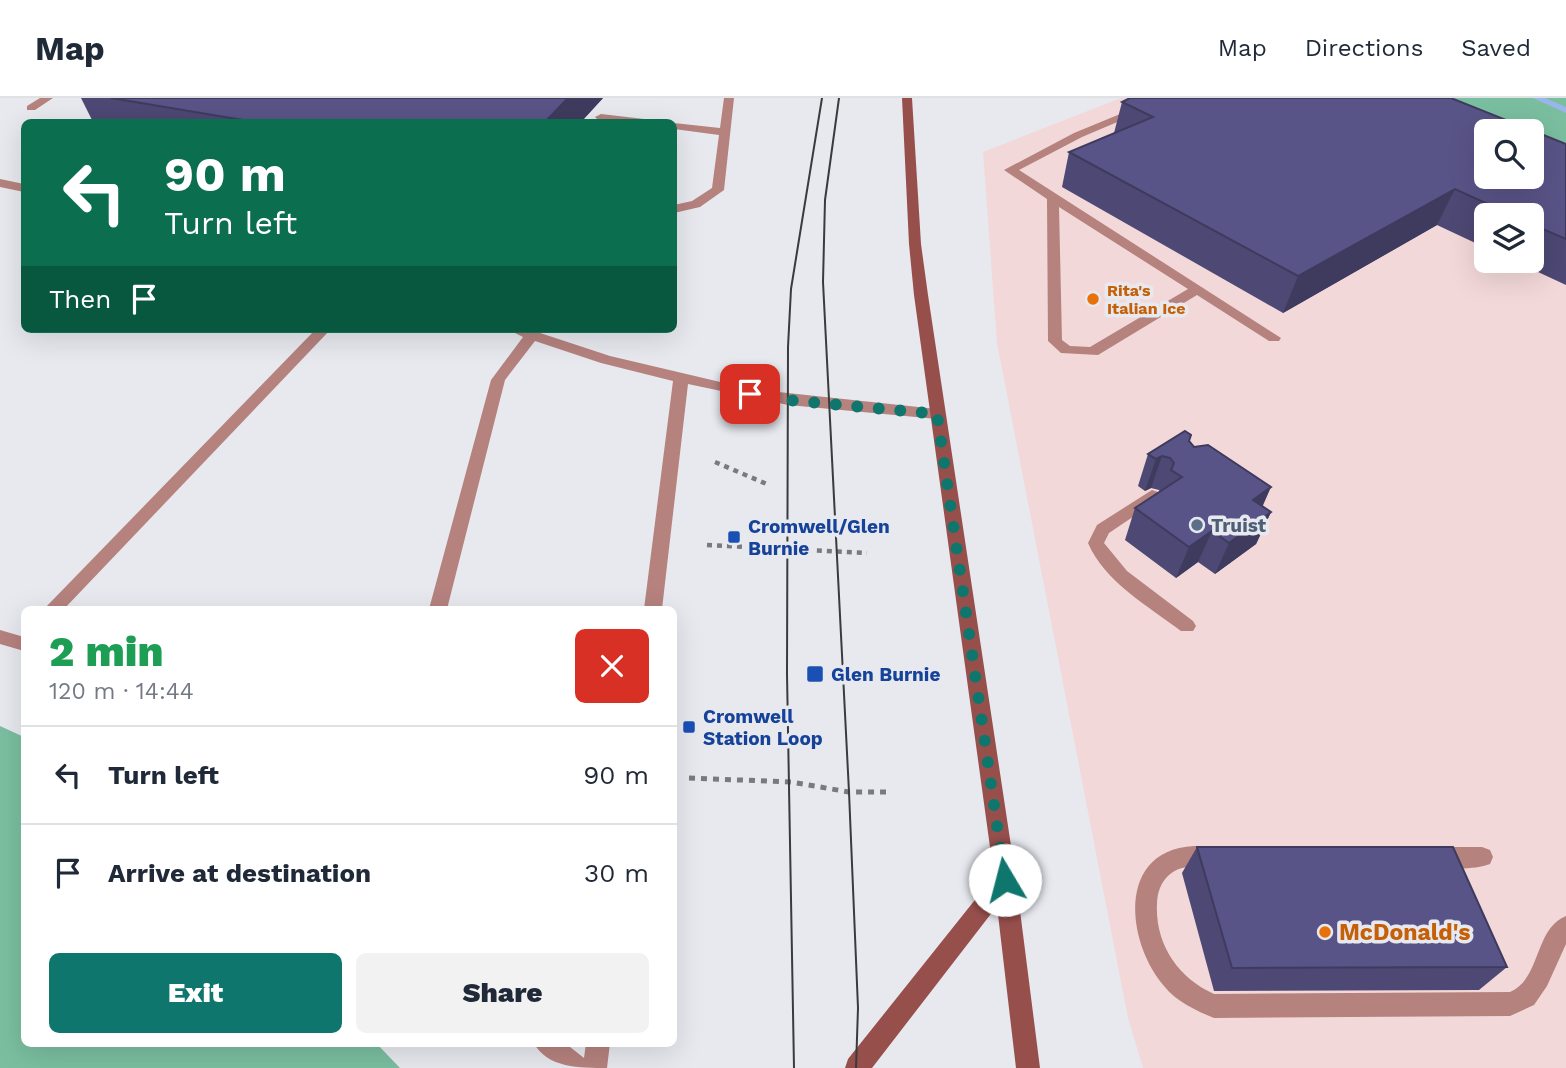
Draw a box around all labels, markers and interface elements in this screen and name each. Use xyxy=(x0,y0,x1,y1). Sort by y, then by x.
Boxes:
text: Map xyxy=(35,29,105,68)
text: Map xyxy=(1218,34,1267,62)
text: Directions xyxy=(1305,34,1423,62)
text: Saved xyxy=(1461,34,1531,62)
map controls xyxy=(1474,119,1544,273)
button: search xyxy=(1474,119,1544,189)
text: 90 m xyxy=(164,145,286,203)
icon: left xyxy=(49,147,140,238)
button: layers xyxy=(1474,203,1544,273)
text: Turn left xyxy=(164,204,297,242)
icon: arrive xyxy=(125,280,163,318)
place label: Rita's Italian Ice xyxy=(1107,281,1186,318)
text: Then xyxy=(49,284,111,314)
marker: Rita's Italian Ice xyxy=(1085,291,1101,307)
pin xyxy=(720,364,780,424)
icon: arrive xyxy=(731,375,769,413)
place label: Truist xyxy=(1211,514,1267,537)
place label: Cromwell/Glen Burnie xyxy=(748,515,890,560)
marker: Truist xyxy=(1189,517,1205,533)
marker: Cromwell/Glen Burnie xyxy=(726,529,742,545)
text: 2 min xyxy=(49,627,163,676)
button: close xyxy=(575,629,649,703)
place label: Glen Burnie xyxy=(831,663,940,686)
marker: Glen Burnie xyxy=(805,664,825,684)
text: 120 m · 14:44 xyxy=(49,678,194,705)
place label: Cromwell Station Loop xyxy=(703,705,823,750)
marker: Cromwell Station Loop xyxy=(681,719,697,735)
icon: left xyxy=(49,756,87,794)
text: Turn left xyxy=(108,760,219,790)
text: 90 m xyxy=(583,760,649,790)
position arrow xyxy=(968,843,1042,917)
icon: arrive xyxy=(49,854,87,892)
text: Arrive at destination xyxy=(108,858,371,888)
text: 30 m xyxy=(584,858,649,888)
place label: McDonald's xyxy=(1339,919,1471,946)
marker: McDonald's xyxy=(1317,924,1333,940)
button: Exit xyxy=(49,953,342,1033)
button: Share xyxy=(356,953,649,1033)

